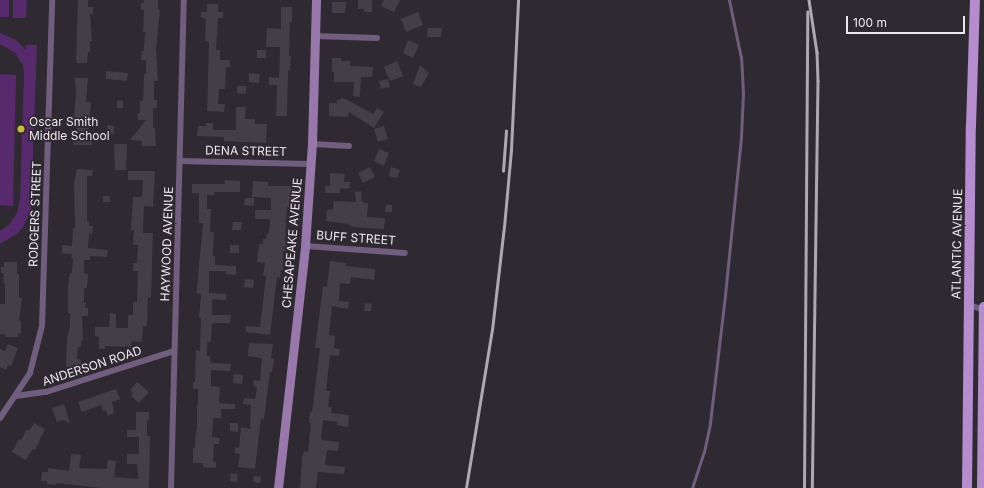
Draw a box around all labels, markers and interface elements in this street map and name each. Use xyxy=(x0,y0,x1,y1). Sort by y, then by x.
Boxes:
scale bar xyxy=(848,8,967,34)
text: 100 m xyxy=(853,15,887,30)
place label: Oscar Smith Middle School xyxy=(29,115,110,143)
marker: Oscar Smith Middle School xyxy=(16,124,26,134)
street label: DENA STREET xyxy=(205,143,287,159)
street label: RODGERS STREET xyxy=(26,161,44,267)
street label: CHESAPEAKE AVENUE xyxy=(279,177,305,309)
street label: HAYWOOD AVENUE xyxy=(158,186,176,302)
street label: ATLANTIC AVENUE xyxy=(949,189,965,299)
street label: BUFF STREET xyxy=(316,228,396,248)
street label: ANDERSON ROAD xyxy=(40,343,144,389)

